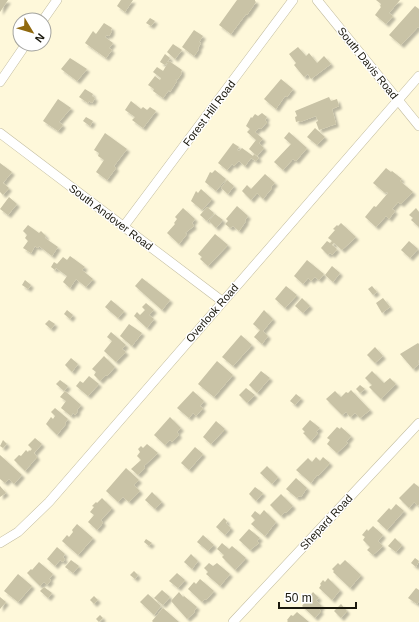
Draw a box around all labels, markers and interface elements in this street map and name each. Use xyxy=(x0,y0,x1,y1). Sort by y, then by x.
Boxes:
north arrow xyxy=(12,12,52,52)
street label: South Davis Road xyxy=(335,25,401,101)
text: N xyxy=(33,31,47,45)
street label: Forest Hill Road xyxy=(180,78,238,148)
street label: South Andover Road xyxy=(67,182,155,252)
street label: Overlook Road xyxy=(183,281,241,345)
street label: Shepard Road xyxy=(297,492,355,552)
scale bar xyxy=(279,584,356,610)
text: 50 m xyxy=(285,591,312,605)

